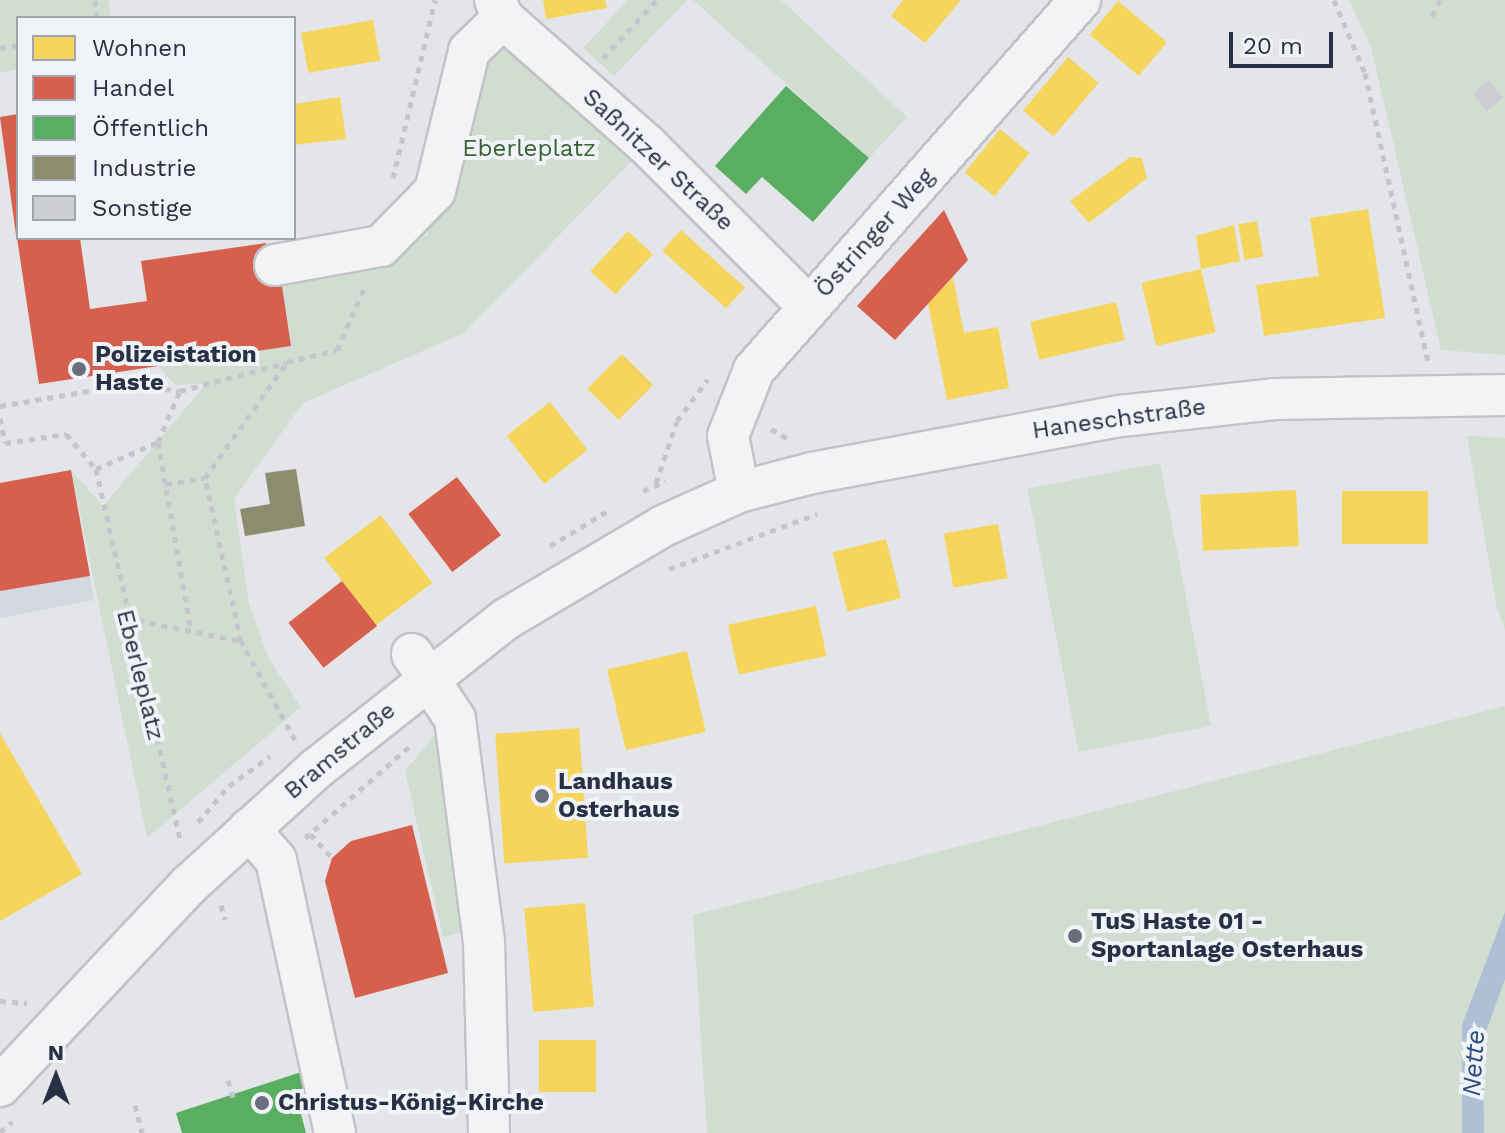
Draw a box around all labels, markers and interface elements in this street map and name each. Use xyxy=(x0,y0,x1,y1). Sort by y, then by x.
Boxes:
legend xyxy=(16,16,296,240)
scale bar xyxy=(1233,16,1337,66)
text: 20 m xyxy=(1243,32,1303,60)
text: Wohnen xyxy=(92,34,187,62)
text: Handel xyxy=(92,74,174,102)
street label: Saßnitzer Straße xyxy=(576,82,740,238)
text: Öffentlich xyxy=(92,114,209,142)
park label: Eberleplatz xyxy=(462,135,596,163)
text: Industrie xyxy=(92,154,196,182)
street label: Östringer Weg xyxy=(809,162,941,304)
text: Sonstige xyxy=(92,194,192,222)
place label: Polizeistation Haste xyxy=(95,341,257,397)
marker: Polizeistation Haste xyxy=(70,360,88,378)
street label: Haneschstraße xyxy=(1030,393,1208,445)
street label: Eberleplatz xyxy=(110,607,170,743)
street label: Bramstraße xyxy=(279,696,401,806)
place label: Landhaus Osterhaus xyxy=(558,768,680,824)
marker: Landhaus Osterhaus xyxy=(533,787,551,805)
place label: TuS Haste 01 - Sportanlage Osterhaus xyxy=(1091,908,1363,964)
marker: TuS Haste 01 - Sportanlage Osterhaus xyxy=(1066,927,1084,945)
water label: Nette xyxy=(1456,1029,1492,1097)
north arrow xyxy=(16,1037,96,1117)
text: N xyxy=(48,1040,64,1065)
place label: Christus-König-Kirche xyxy=(278,1089,544,1117)
marker: Christus-König-Kirche xyxy=(253,1094,271,1112)

